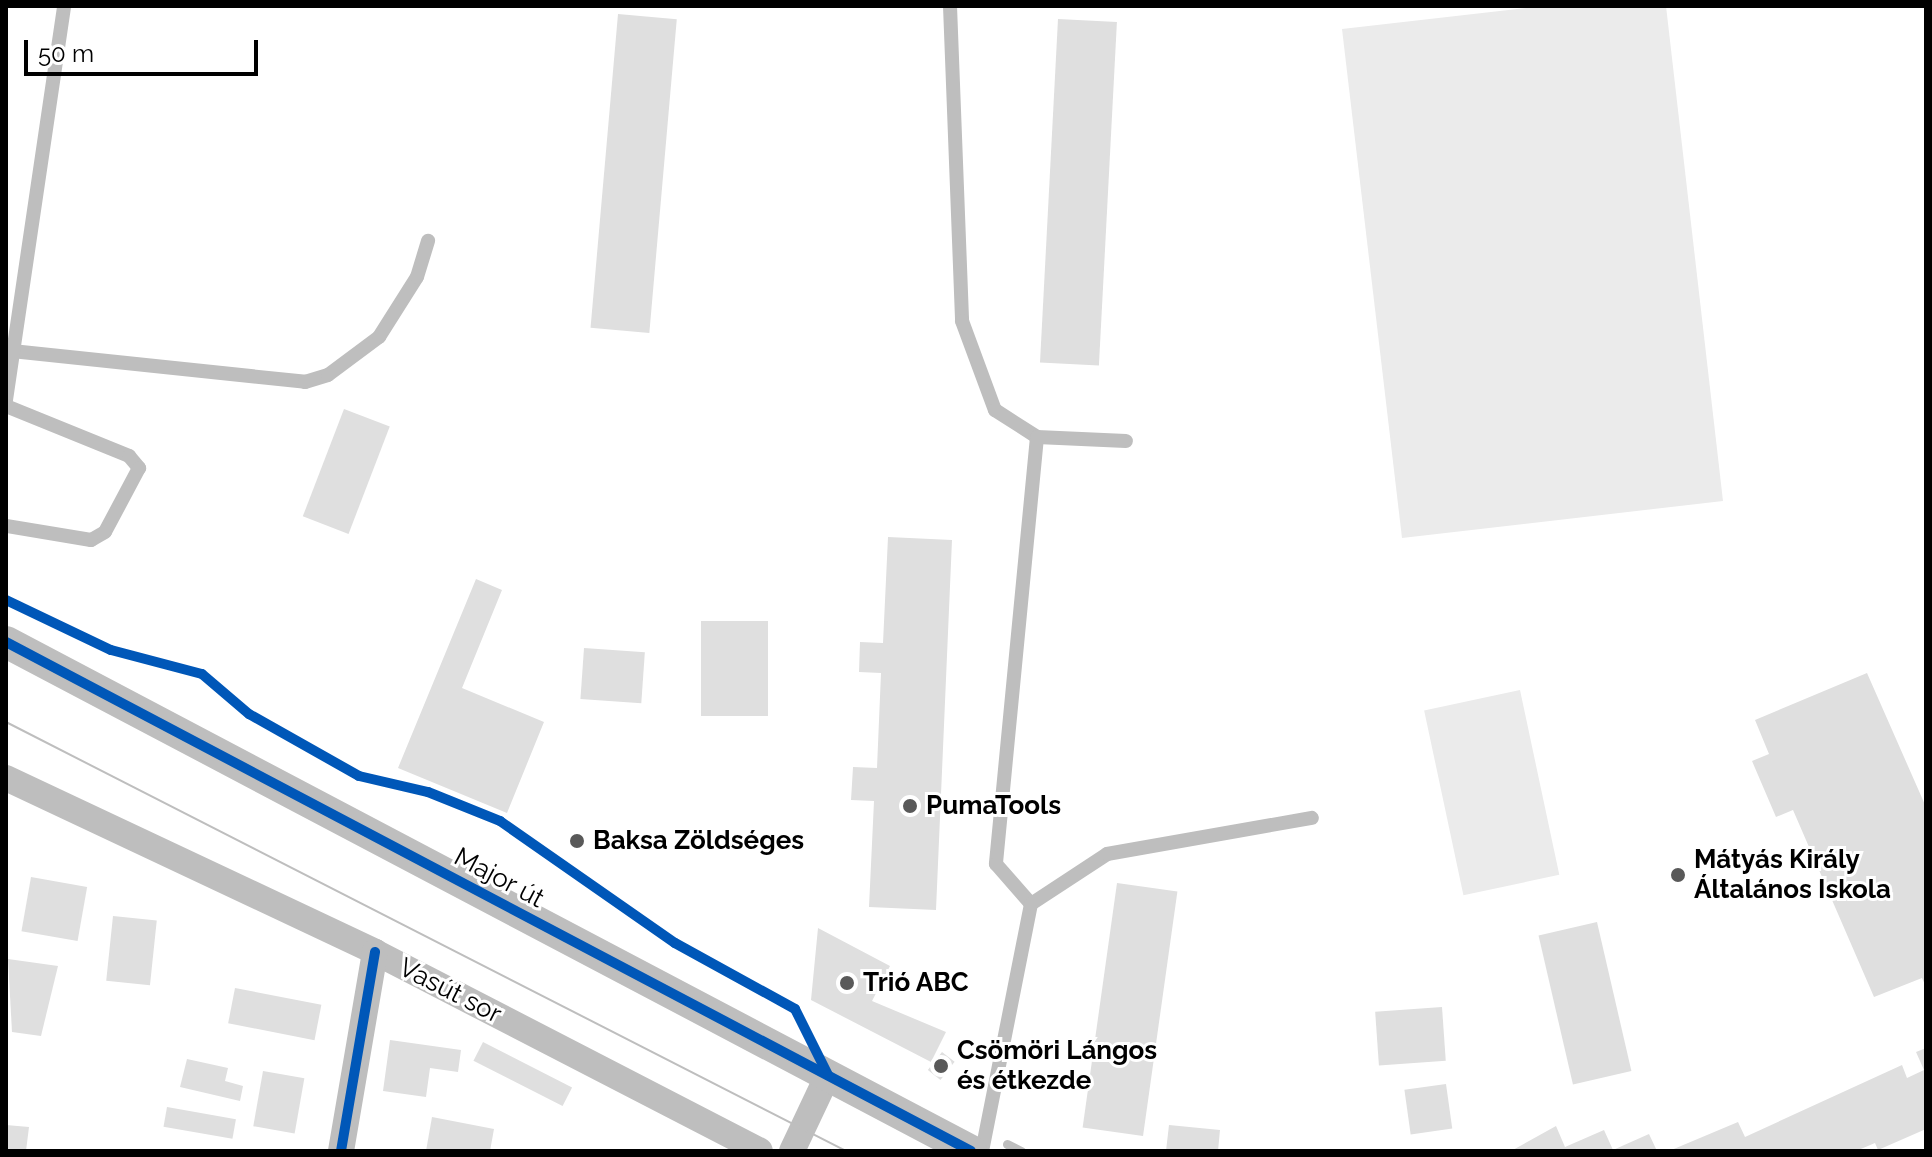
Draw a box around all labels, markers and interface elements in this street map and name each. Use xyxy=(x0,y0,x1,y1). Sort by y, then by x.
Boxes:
scale bar xyxy=(28,24,262,74)
text: 50 m xyxy=(38,39,94,68)
place label: PumaTools xyxy=(926,790,1061,822)
marker: PumaTools xyxy=(901,797,919,815)
place label: Baksa Zöldséges xyxy=(593,825,804,857)
marker: Baksa Zöldséges xyxy=(568,832,586,850)
street label: Major út xyxy=(448,841,550,915)
place label: Mátyás Király Általános Iskola xyxy=(1694,844,1891,906)
marker: Mátyás Király Általános Iskola xyxy=(1669,866,1687,884)
street label: Vasút sor xyxy=(393,952,507,1030)
place label: Trió ABC xyxy=(863,967,969,999)
marker: Trió ABC xyxy=(838,974,856,992)
place label: Csömöri Lángos és étkezde xyxy=(957,1035,1157,1096)
marker: Csömöri Lángos és étkezde xyxy=(932,1057,950,1075)

